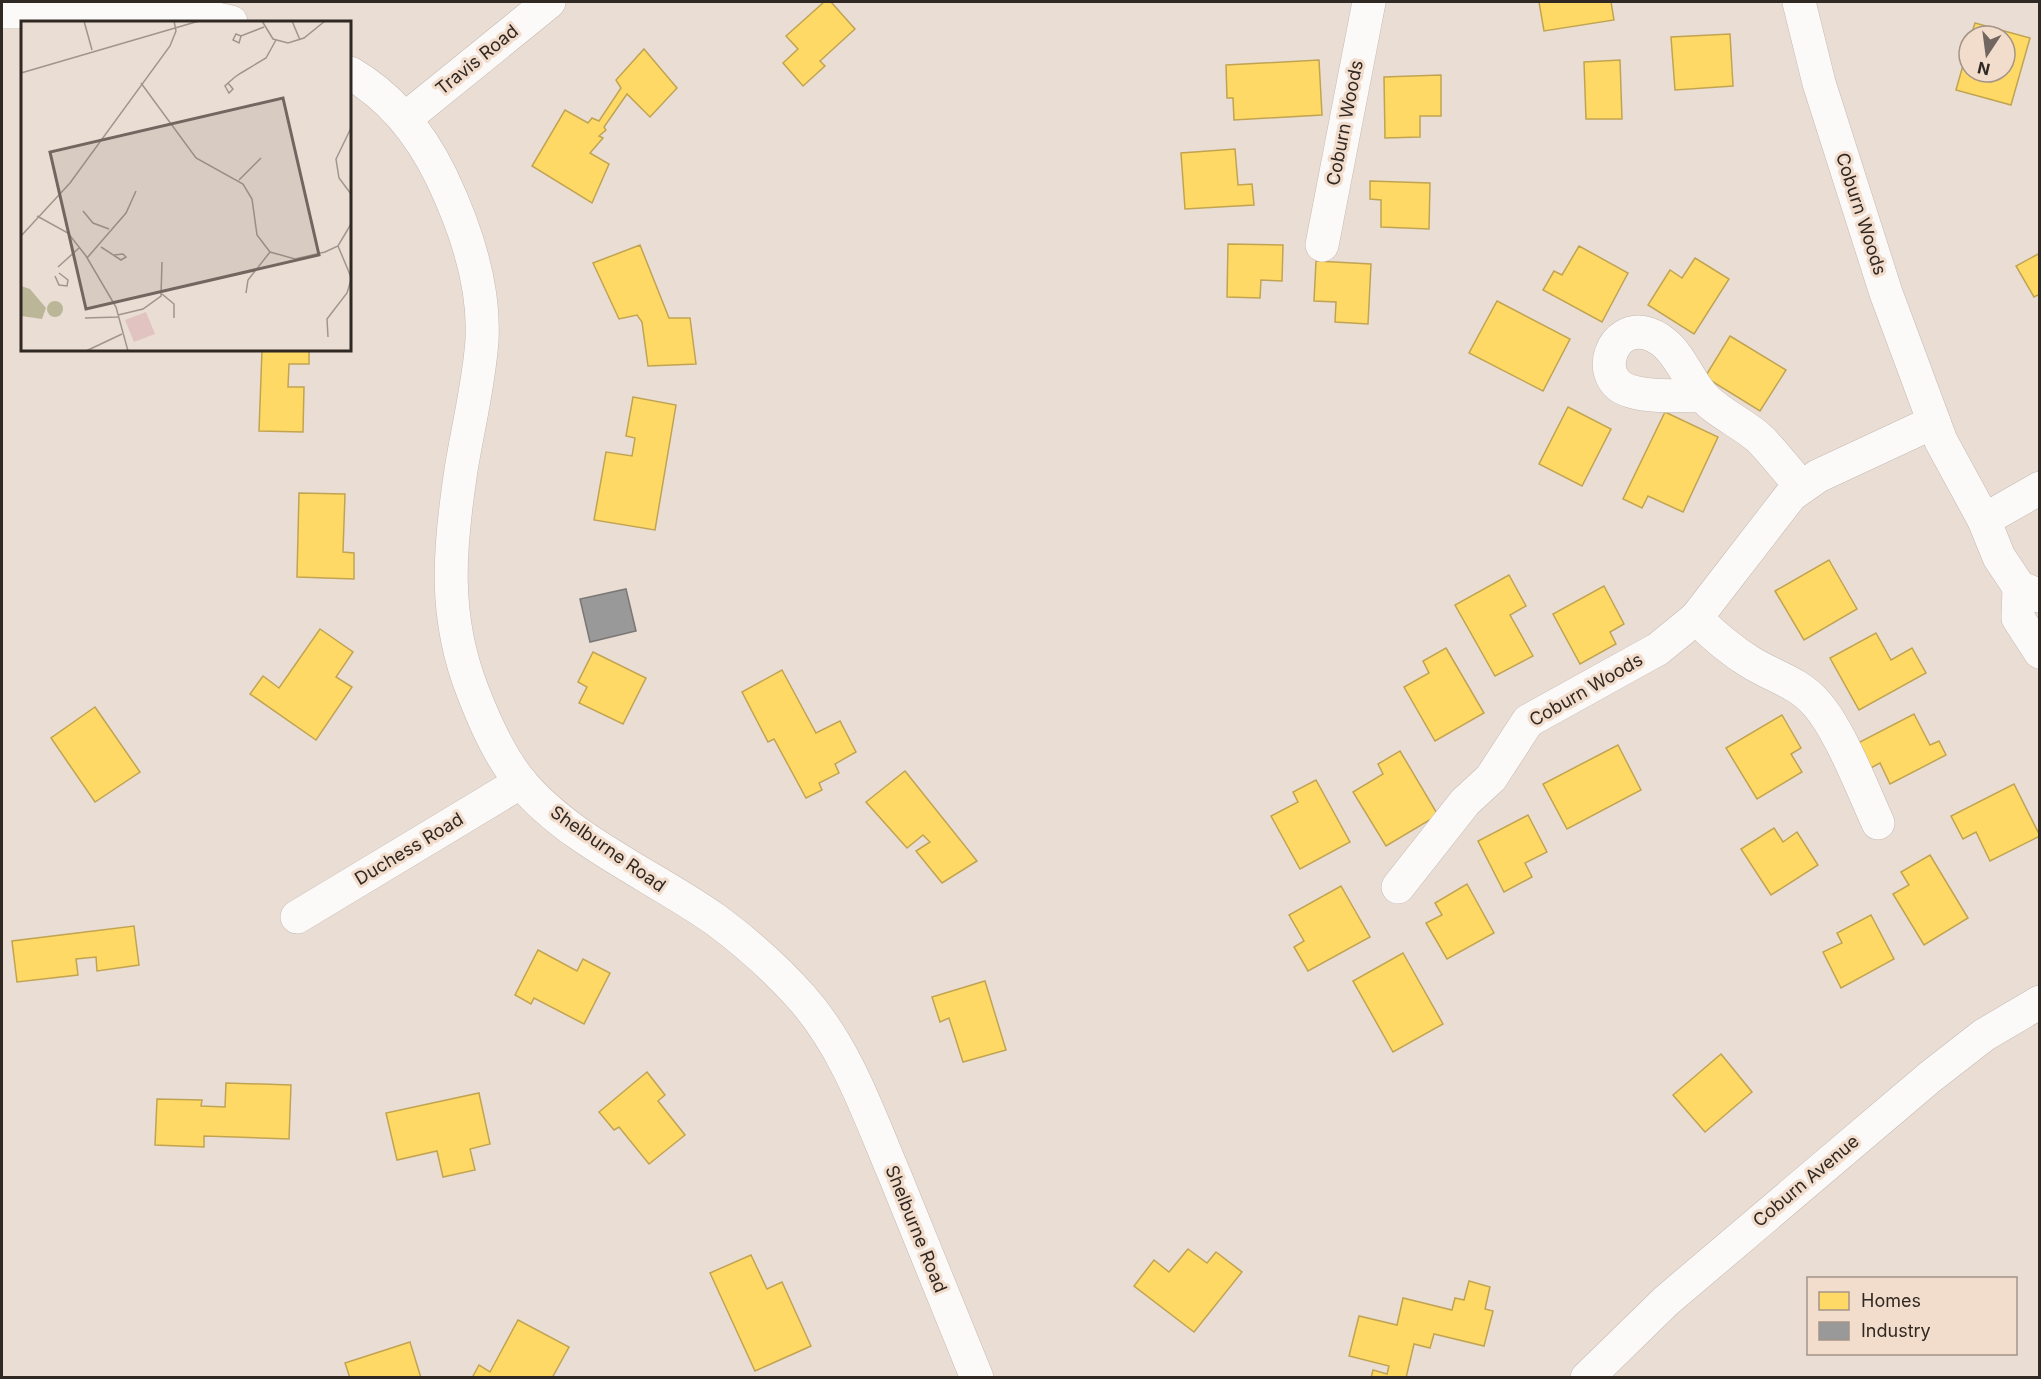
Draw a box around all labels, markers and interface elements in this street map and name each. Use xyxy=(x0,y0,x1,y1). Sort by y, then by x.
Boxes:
street label: Travis Road xyxy=(431,20,522,99)
inset map xyxy=(21,21,351,351)
north arrow xyxy=(1957,24,2017,84)
text: N xyxy=(1975,57,1992,80)
street label: Coburn Woods xyxy=(1322,58,1367,187)
street label: Coburn Woods xyxy=(1832,150,1891,278)
street label: Coburn Woods xyxy=(1525,649,1646,730)
street label: Shelburne Road xyxy=(547,801,670,896)
street label: Duchess Road xyxy=(351,808,467,889)
street label: Coburn Avenue xyxy=(1749,1130,1863,1231)
street label: Shelburne Road xyxy=(881,1162,952,1296)
legend xyxy=(1807,1277,2017,1355)
text: Homes xyxy=(1861,1290,1921,1311)
text: Industry xyxy=(1861,1320,1931,1341)

